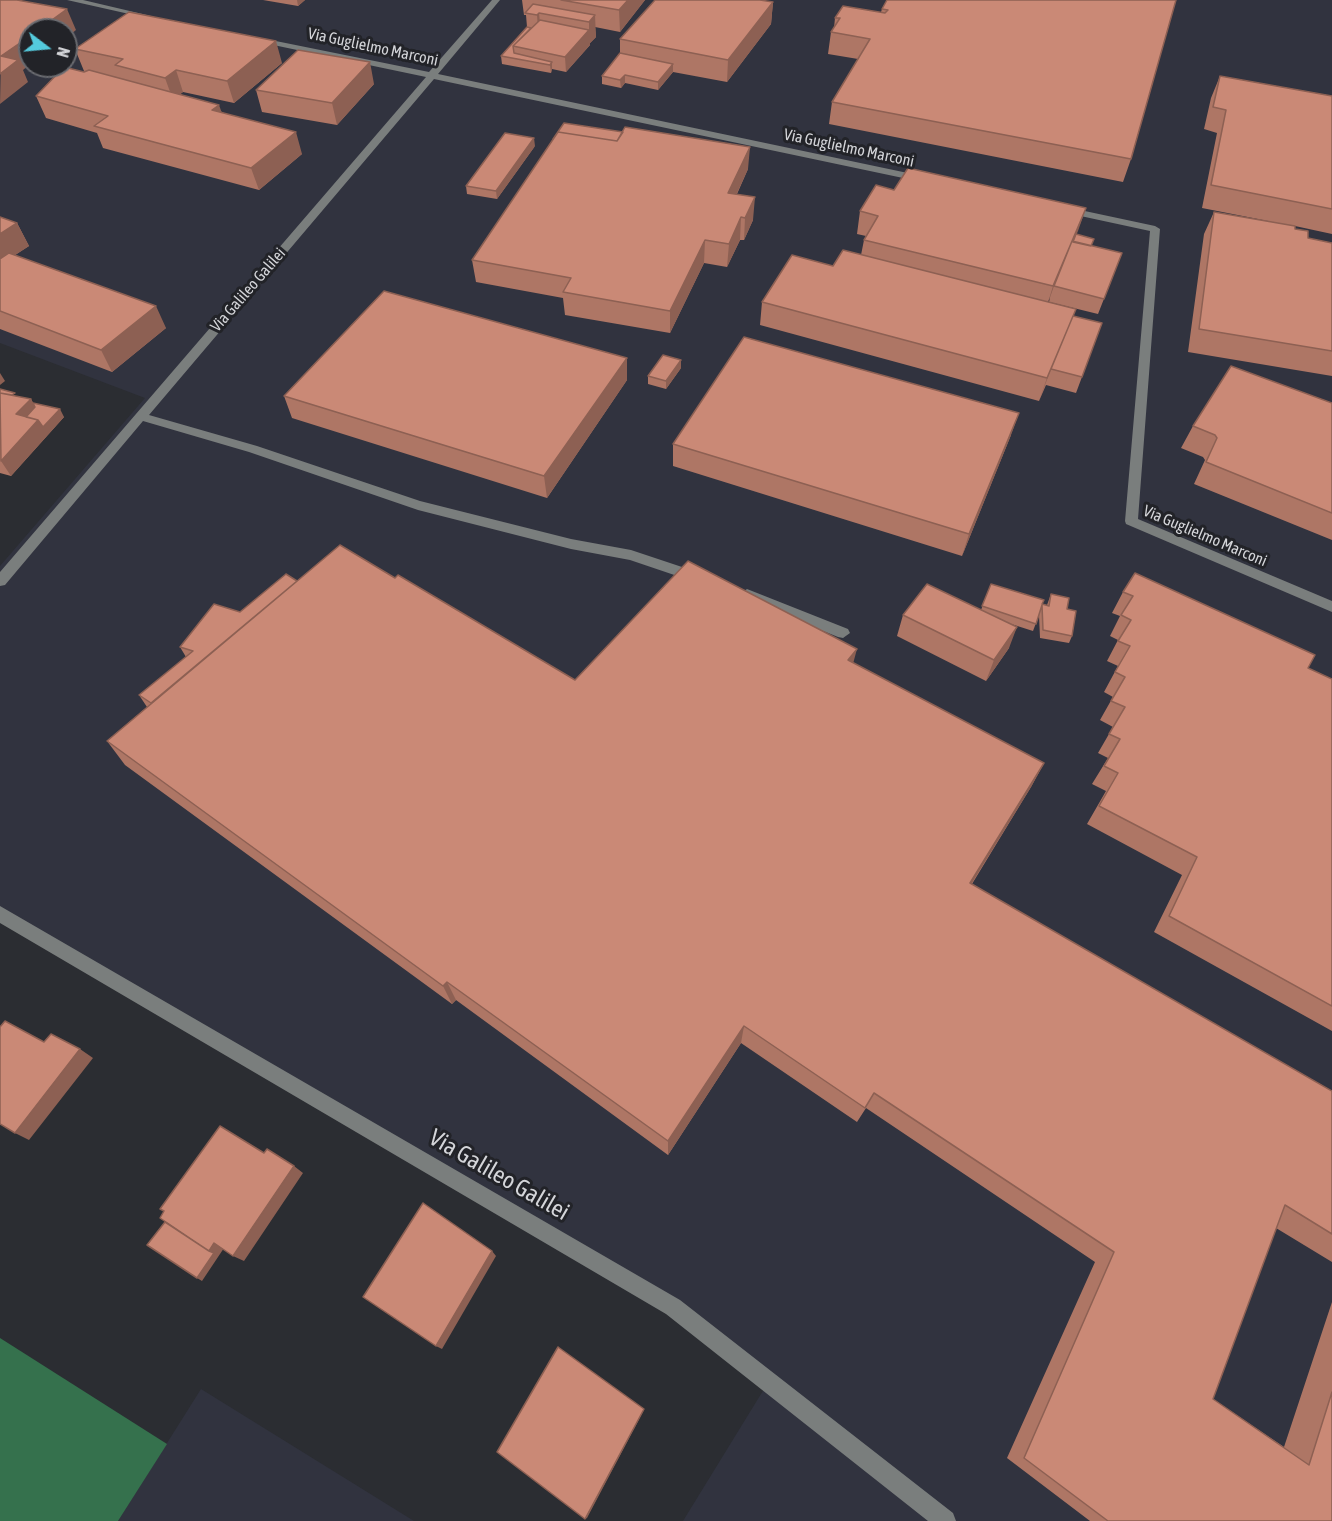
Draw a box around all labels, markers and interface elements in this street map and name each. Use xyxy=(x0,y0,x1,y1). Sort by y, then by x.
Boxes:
north arrow xyxy=(18,18,78,78)
street label: Via Guglielmo Marconi xyxy=(306,24,440,70)
text: N xyxy=(53,45,73,59)
street label: Via Guglielmo Marconi xyxy=(782,125,916,171)
street label: Via Galileo Galilei xyxy=(206,244,290,336)
street label: Via Guglielmo Marconi xyxy=(1140,501,1270,571)
street label: Via Galileo Galilei xyxy=(424,1123,574,1227)

